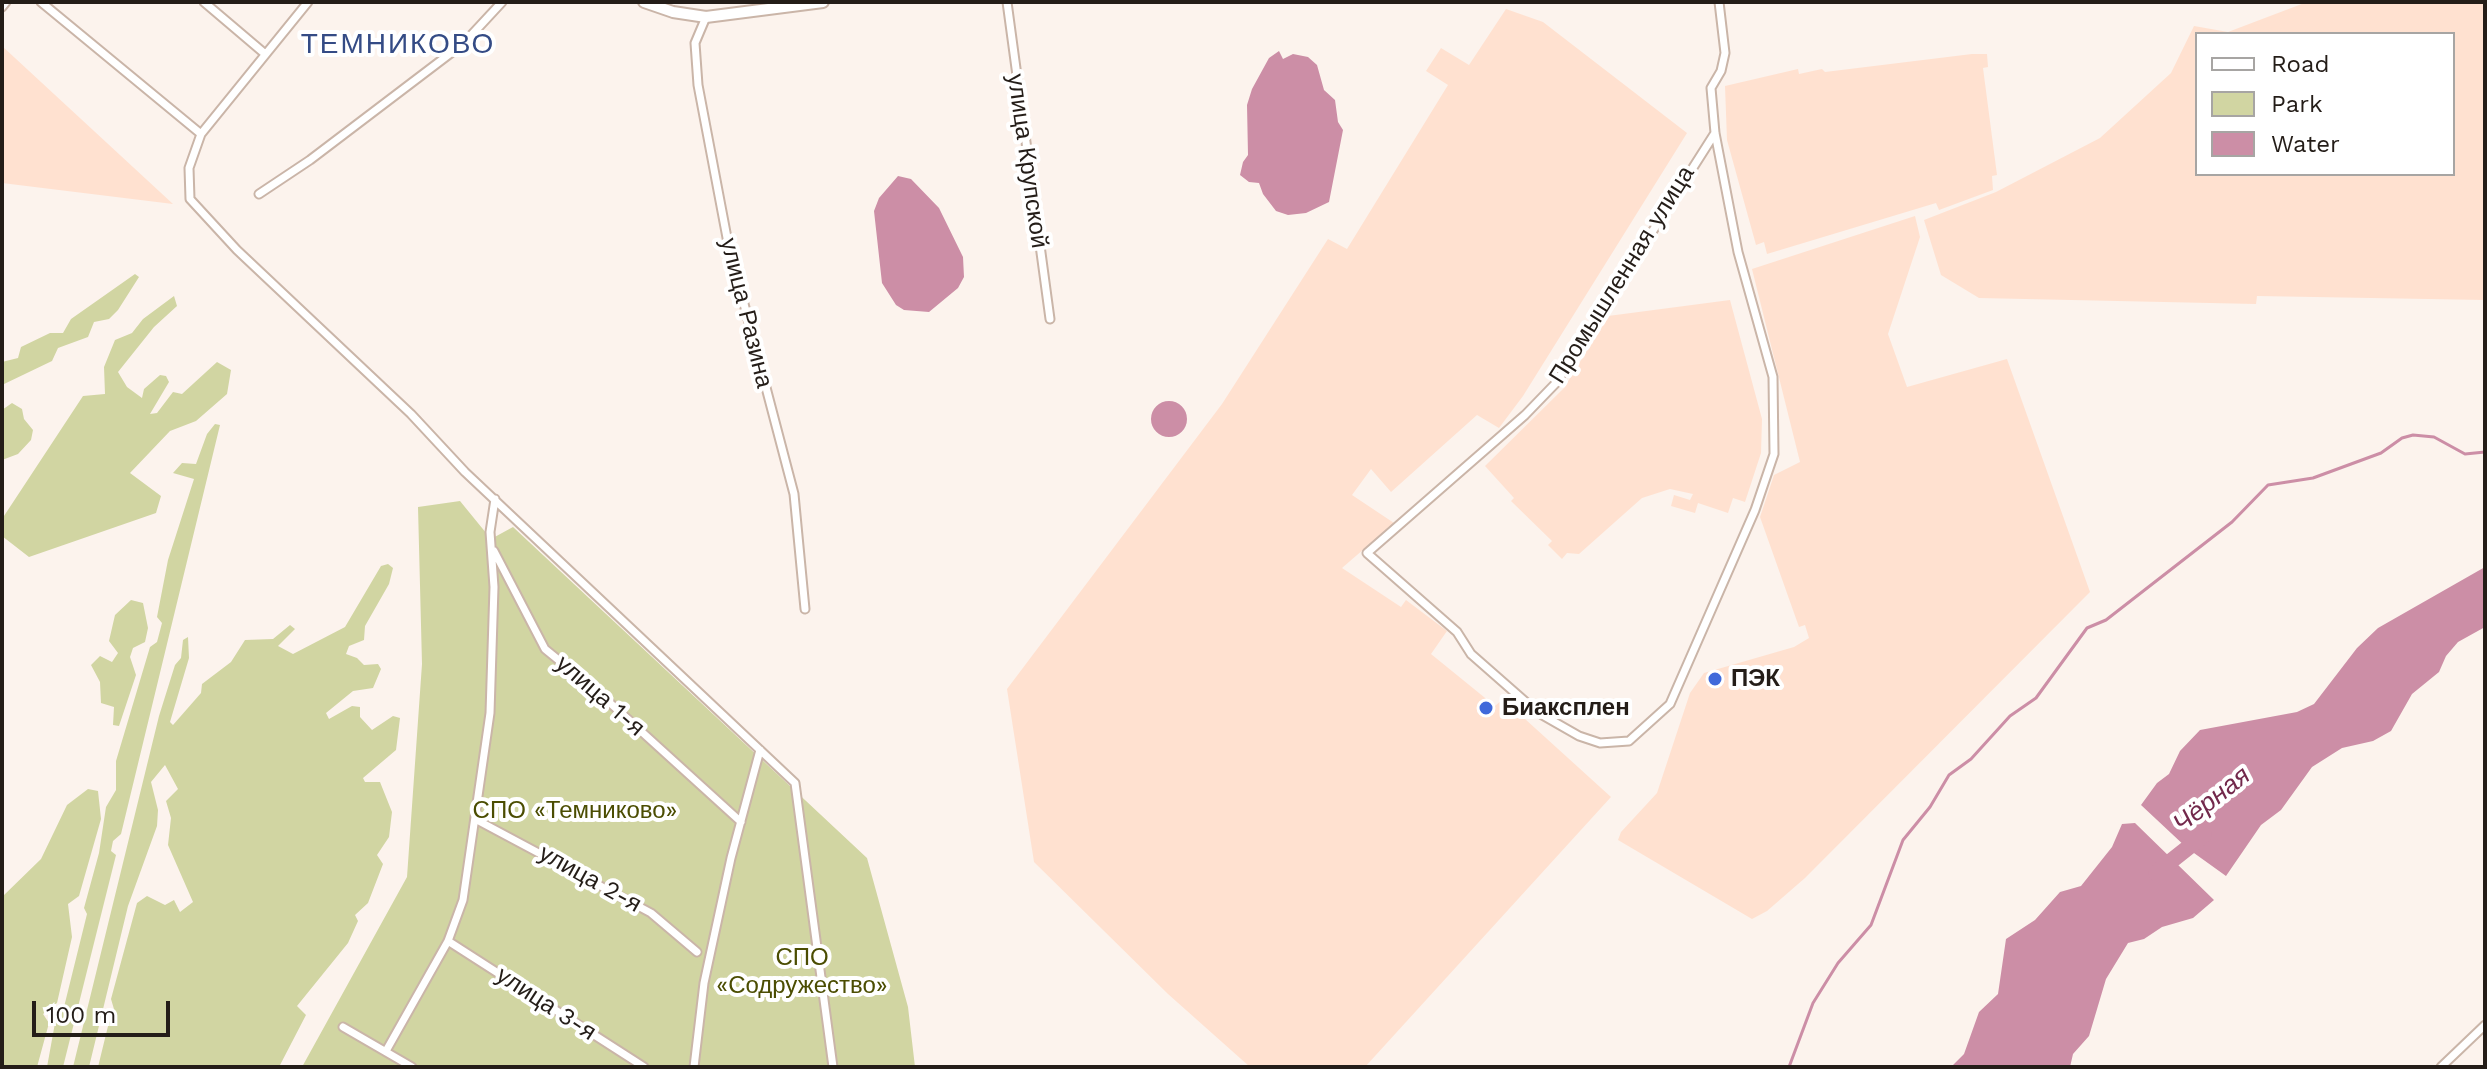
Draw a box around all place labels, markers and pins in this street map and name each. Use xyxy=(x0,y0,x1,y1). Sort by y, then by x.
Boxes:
place label: ПЭК xyxy=(1731,665,1780,693)
marker: ПЭК xyxy=(1706,670,1724,688)
place label: Биаксплен xyxy=(1502,694,1630,722)
marker: Биаксплен xyxy=(1477,699,1495,717)

